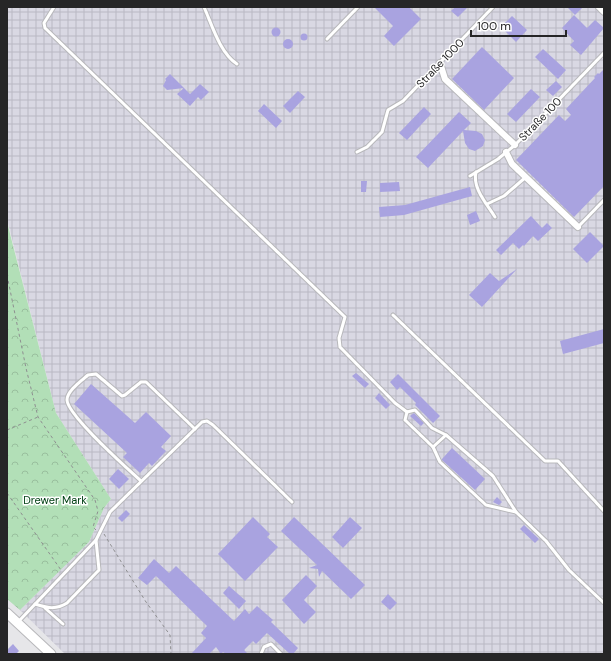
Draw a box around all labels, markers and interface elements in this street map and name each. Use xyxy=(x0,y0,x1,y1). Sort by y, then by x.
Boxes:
scale bar xyxy=(471,12,566,38)
text: 100 m xyxy=(477,18,511,34)
street label: Straße 1000 xyxy=(413,35,467,91)
street label: Straße 100 xyxy=(516,94,564,144)
park label: Drewer Mark xyxy=(23,493,87,507)

